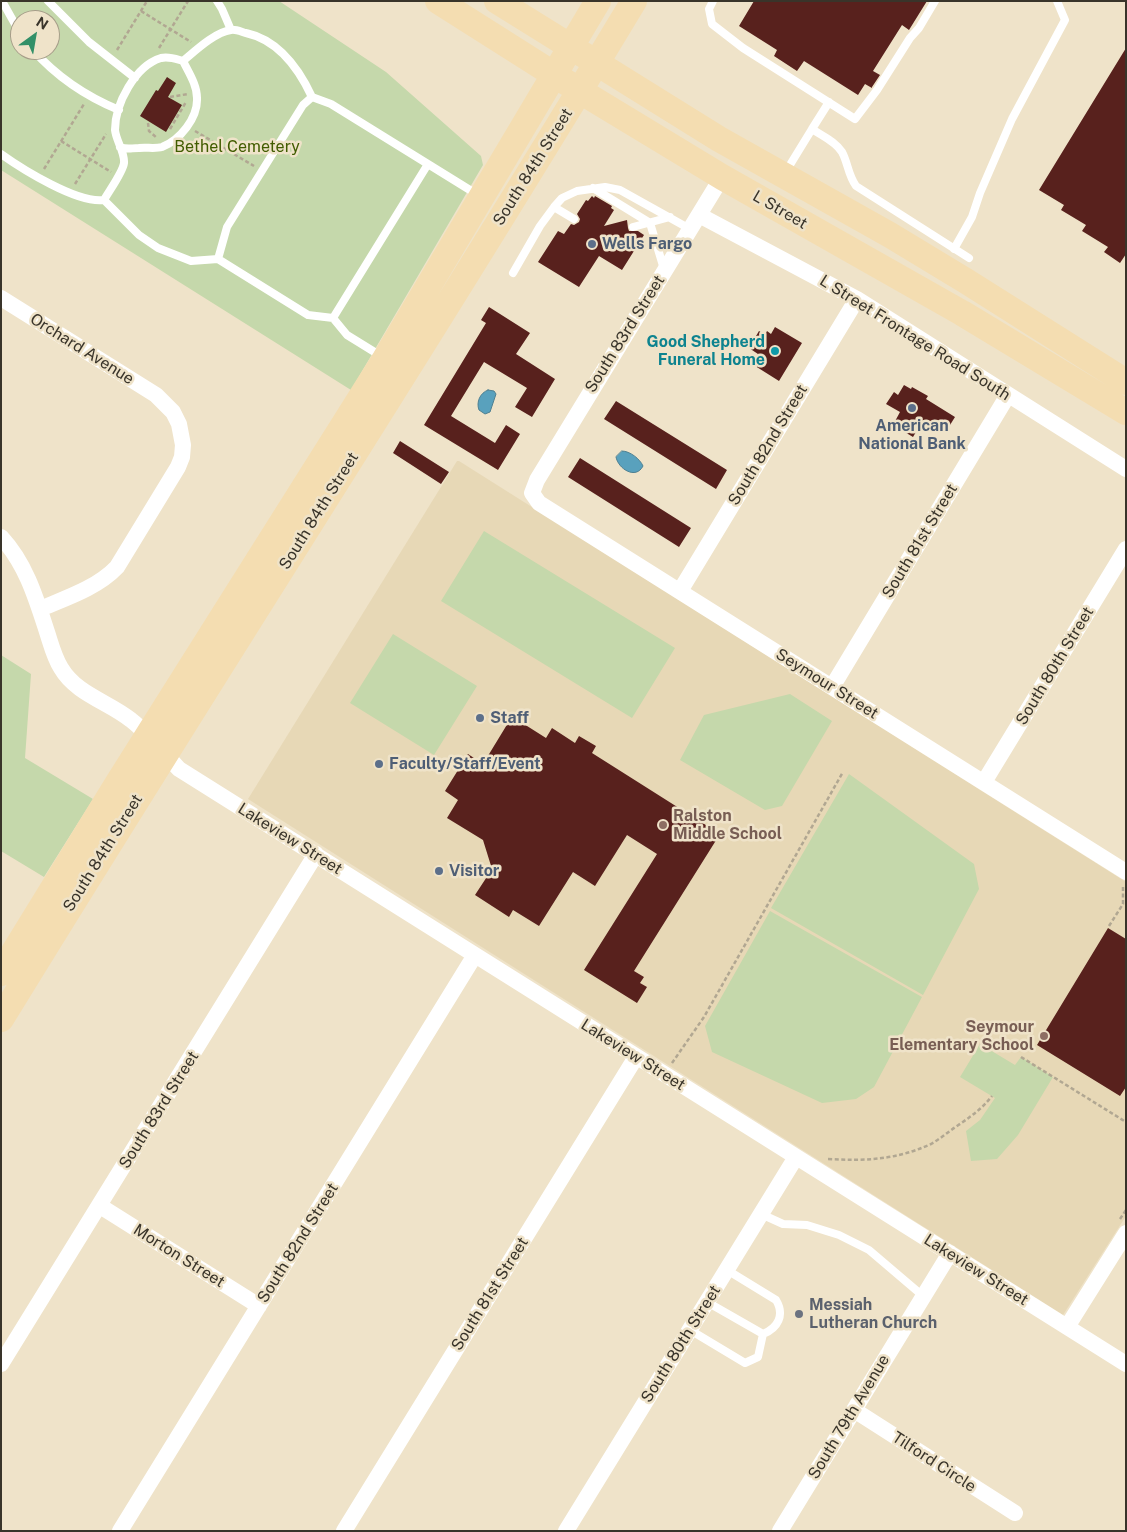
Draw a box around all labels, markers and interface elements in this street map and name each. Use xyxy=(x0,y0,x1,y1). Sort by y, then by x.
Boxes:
north arrow xyxy=(10,10,60,60)
text: N xyxy=(34,13,51,33)
street label: South 84th Street xyxy=(489,105,577,229)
park label: Bethel Cemetery xyxy=(174,137,300,157)
street label: L Street xyxy=(749,187,811,233)
place label: Wells Fargo xyxy=(602,234,692,254)
marker: Wells Fargo xyxy=(586,238,598,250)
street label: L Street Frontage Road South xyxy=(816,271,1014,405)
street label: South 83rd Street xyxy=(581,272,669,396)
street label: Orchard Avenue xyxy=(26,309,138,389)
place label: Good Shepherd Funeral Home xyxy=(647,332,765,370)
marker: Good Shepherd Funeral Home xyxy=(769,345,781,357)
street label: South 82nd Street xyxy=(724,381,812,509)
marker: American National Bank xyxy=(906,402,918,414)
place label: American National Bank xyxy=(858,416,966,454)
street label: South 84th Street xyxy=(275,449,363,573)
street label: South 81st Street xyxy=(878,480,962,602)
street label: South 80th Street xyxy=(1012,603,1098,729)
street label: Seymour Street xyxy=(772,645,882,723)
place label: Staff xyxy=(490,708,529,728)
marker: Staff xyxy=(474,712,486,724)
place label: Faculty/Staff/Event xyxy=(389,754,541,774)
marker: Faculty/Staff/Event xyxy=(373,758,385,770)
street label: South 84th Street xyxy=(59,791,147,915)
street label: Lakeview Street xyxy=(234,799,346,879)
place label: Ralston Middle School xyxy=(673,806,782,844)
marker: Ralston Middle School xyxy=(657,819,669,831)
place label: Visitor xyxy=(449,861,499,881)
marker: Visitor xyxy=(433,865,445,877)
street label: Lakeview Street xyxy=(577,1015,689,1095)
place label: Seymour Elementary School xyxy=(889,1017,1034,1055)
marker: Seymour Elementary School xyxy=(1038,1030,1050,1042)
street label: South 83rd Street xyxy=(115,1048,203,1172)
street label: South 82nd Street xyxy=(253,1180,343,1306)
street label: Morton Street xyxy=(130,1220,228,1292)
street label: Lakeview Street xyxy=(920,1230,1032,1310)
street label: South 81st Street xyxy=(447,1234,533,1354)
street label: South 80th Street xyxy=(637,1282,725,1406)
place label: Messiah Lutheran Church xyxy=(809,1295,937,1333)
marker: Messiah Lutheran Church xyxy=(793,1308,805,1320)
street label: South 79th Avenue xyxy=(804,1351,894,1483)
street label: Tilford Circle xyxy=(888,1428,980,1496)

